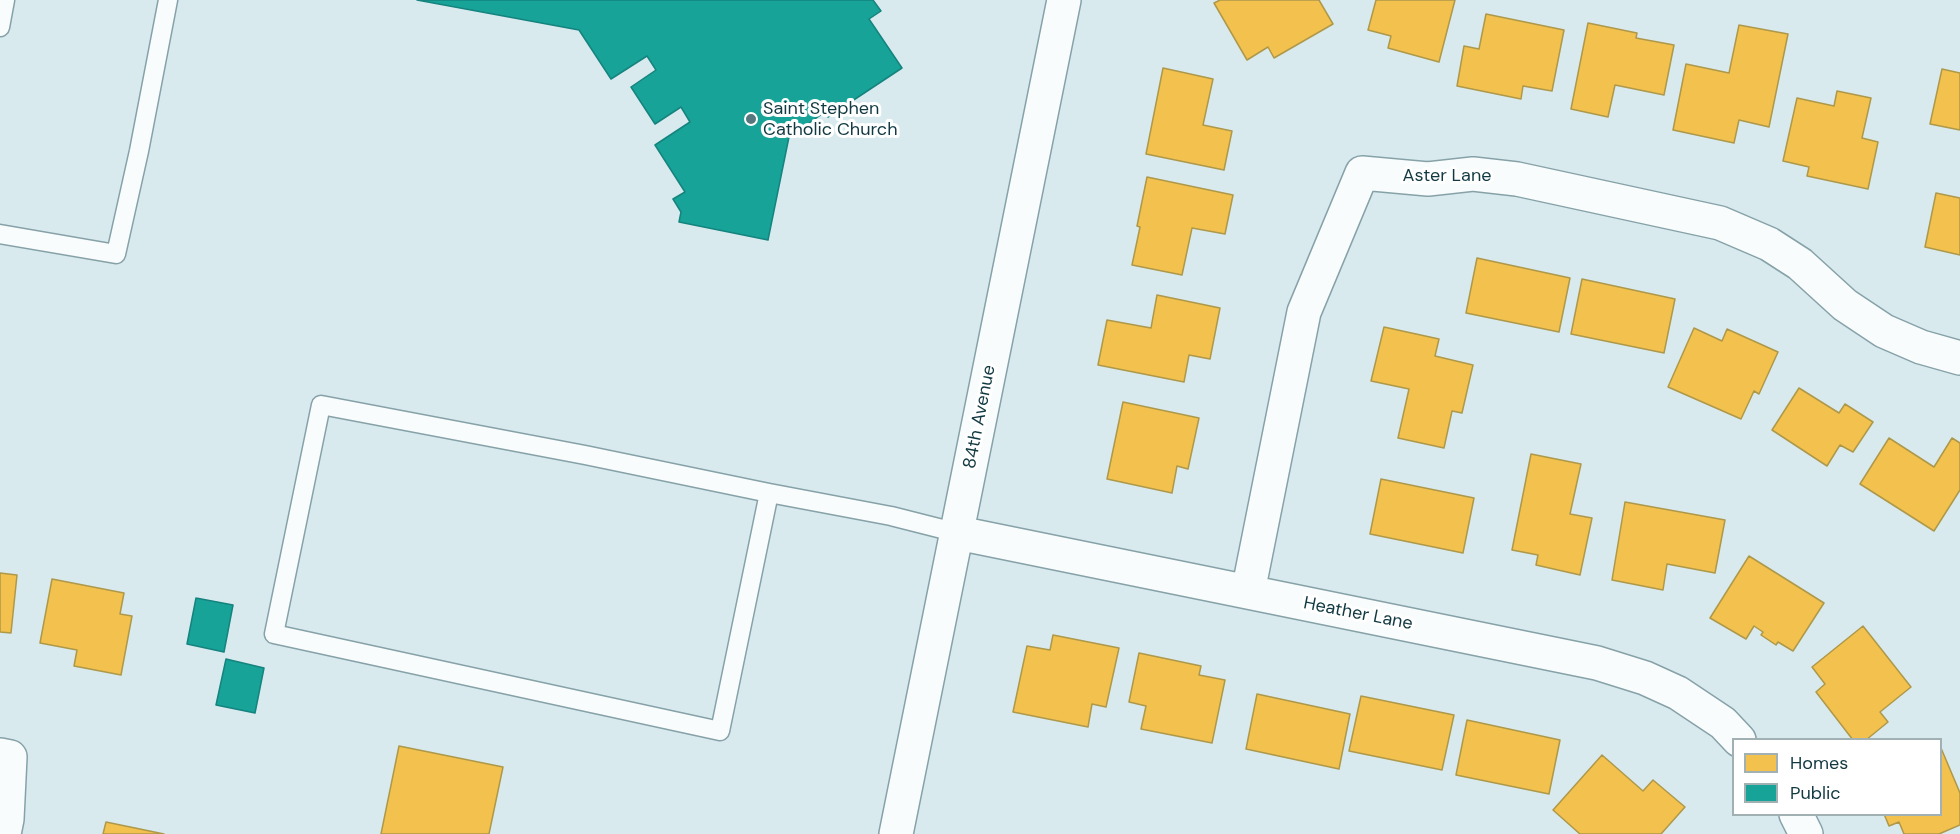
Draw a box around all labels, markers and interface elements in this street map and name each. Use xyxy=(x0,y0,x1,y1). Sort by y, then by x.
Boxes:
place label: Saint Stephen Catholic Church xyxy=(763,98,897,140)
marker: Saint Stephen Catholic Church xyxy=(744,112,758,126)
street label: Aster Lane xyxy=(1403,165,1491,187)
street label: 84th Avenue xyxy=(959,363,1001,471)
street label: Heather Lane xyxy=(1301,593,1415,635)
legend xyxy=(1732,738,1942,816)
text: Homes xyxy=(1790,751,1848,775)
text: Public xyxy=(1790,781,1841,805)

